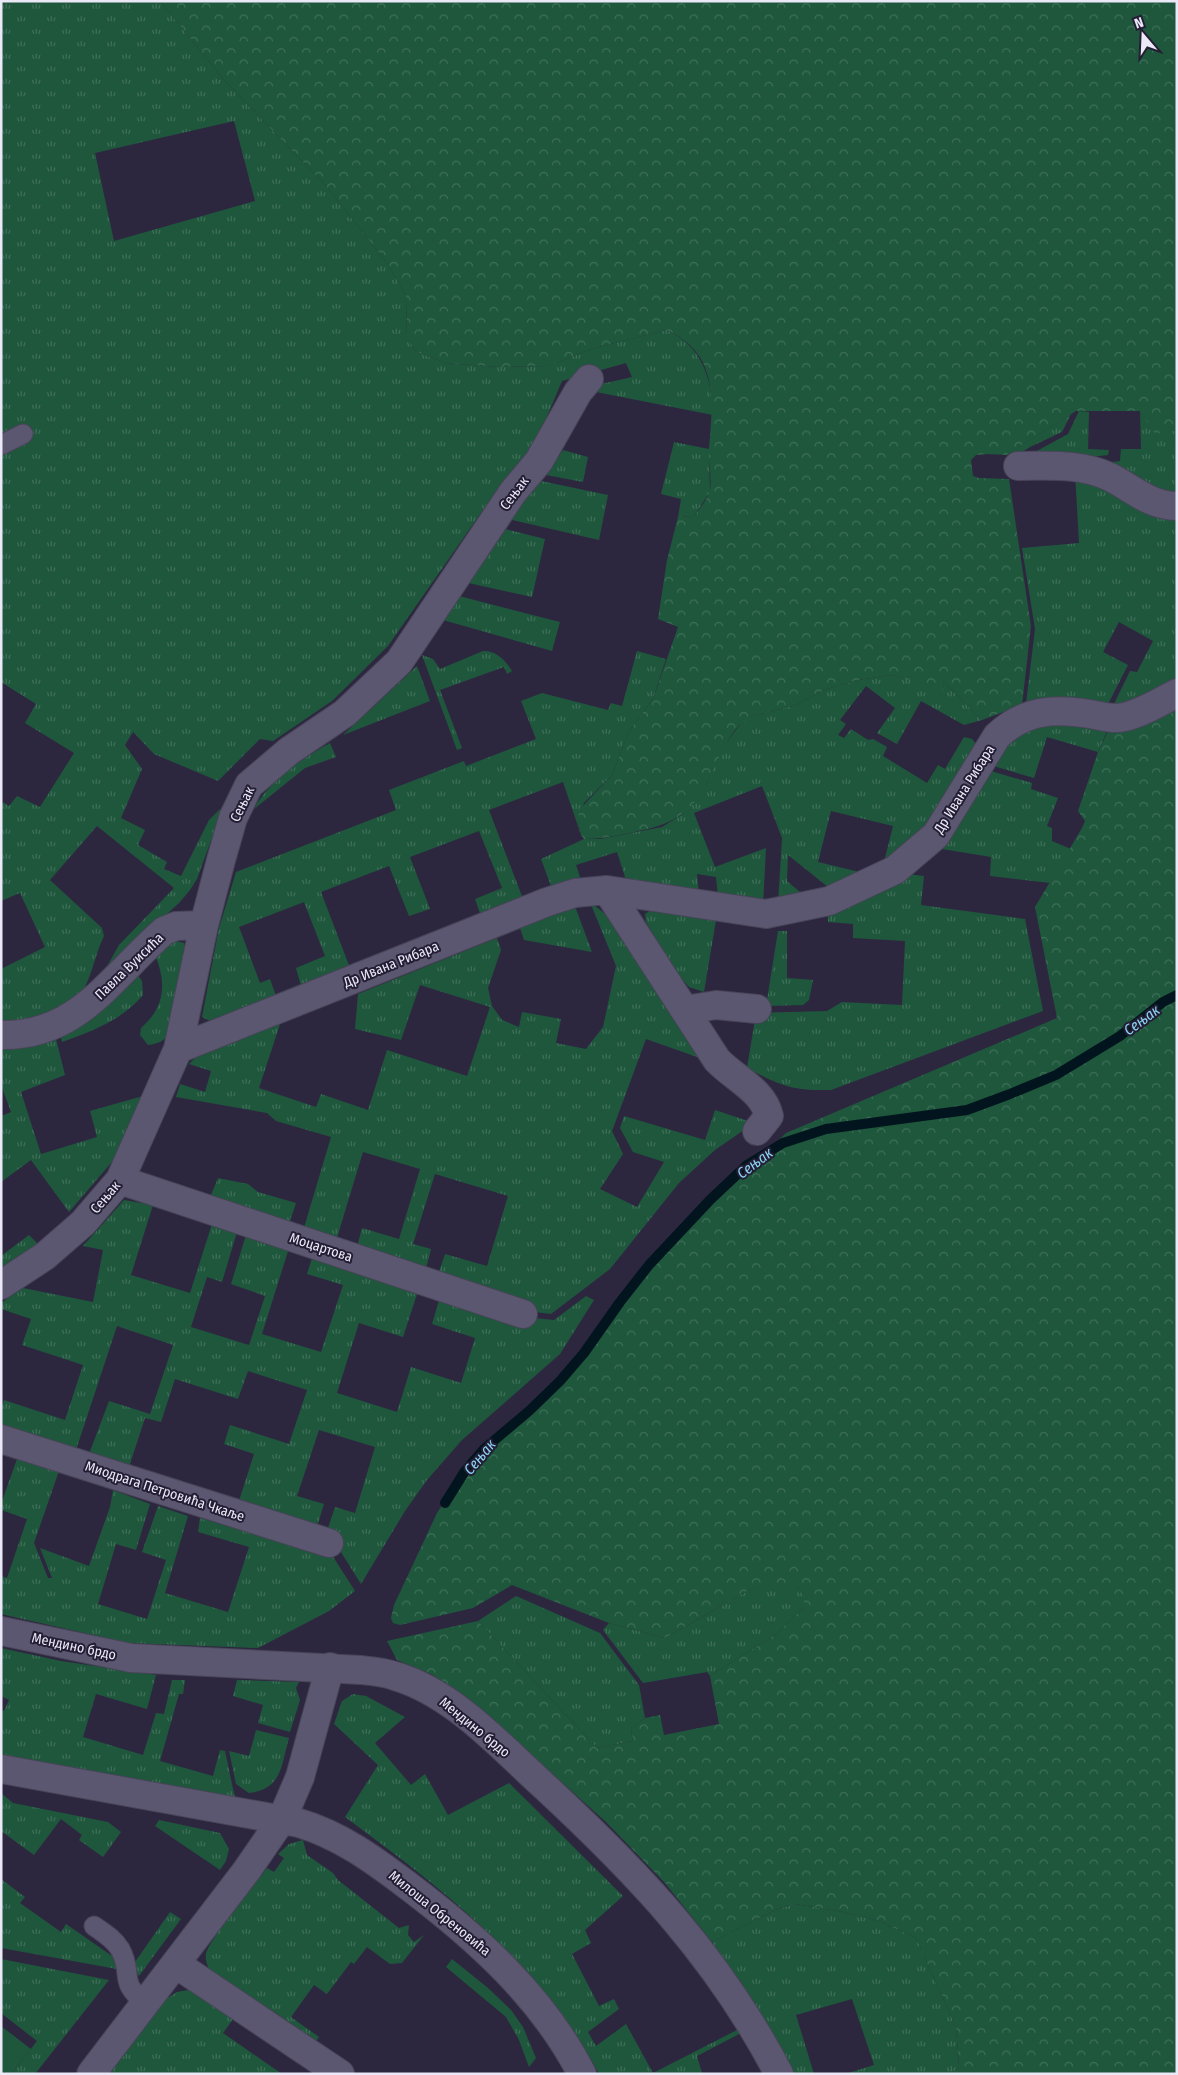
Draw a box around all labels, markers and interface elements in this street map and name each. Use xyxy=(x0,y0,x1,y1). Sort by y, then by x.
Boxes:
north arrow xyxy=(1118,10,1168,60)
text: N xyxy=(1132,14,1146,33)
street label: Сењак xyxy=(496,473,533,513)
street label: Др Ивана Рибара xyxy=(930,742,999,838)
street label: Сењак xyxy=(227,783,258,825)
street label: Павла Вуисића xyxy=(91,929,167,1003)
street label: Др Ивана Рибара xyxy=(340,938,441,992)
water label: Сењак xyxy=(1120,1001,1164,1039)
water label: Сењак xyxy=(733,1144,777,1182)
street label: Сењак xyxy=(87,1177,124,1217)
street label: Моцартова xyxy=(287,1229,355,1266)
water label: Сењак xyxy=(460,1436,500,1478)
street label: Миодрага Петровића Чкаље xyxy=(83,1458,247,1525)
street label: Мендино брдо xyxy=(30,1629,118,1664)
street label: Мендино брдо xyxy=(436,1694,513,1761)
street label: Милоша Обреновића xyxy=(385,1867,494,1960)

